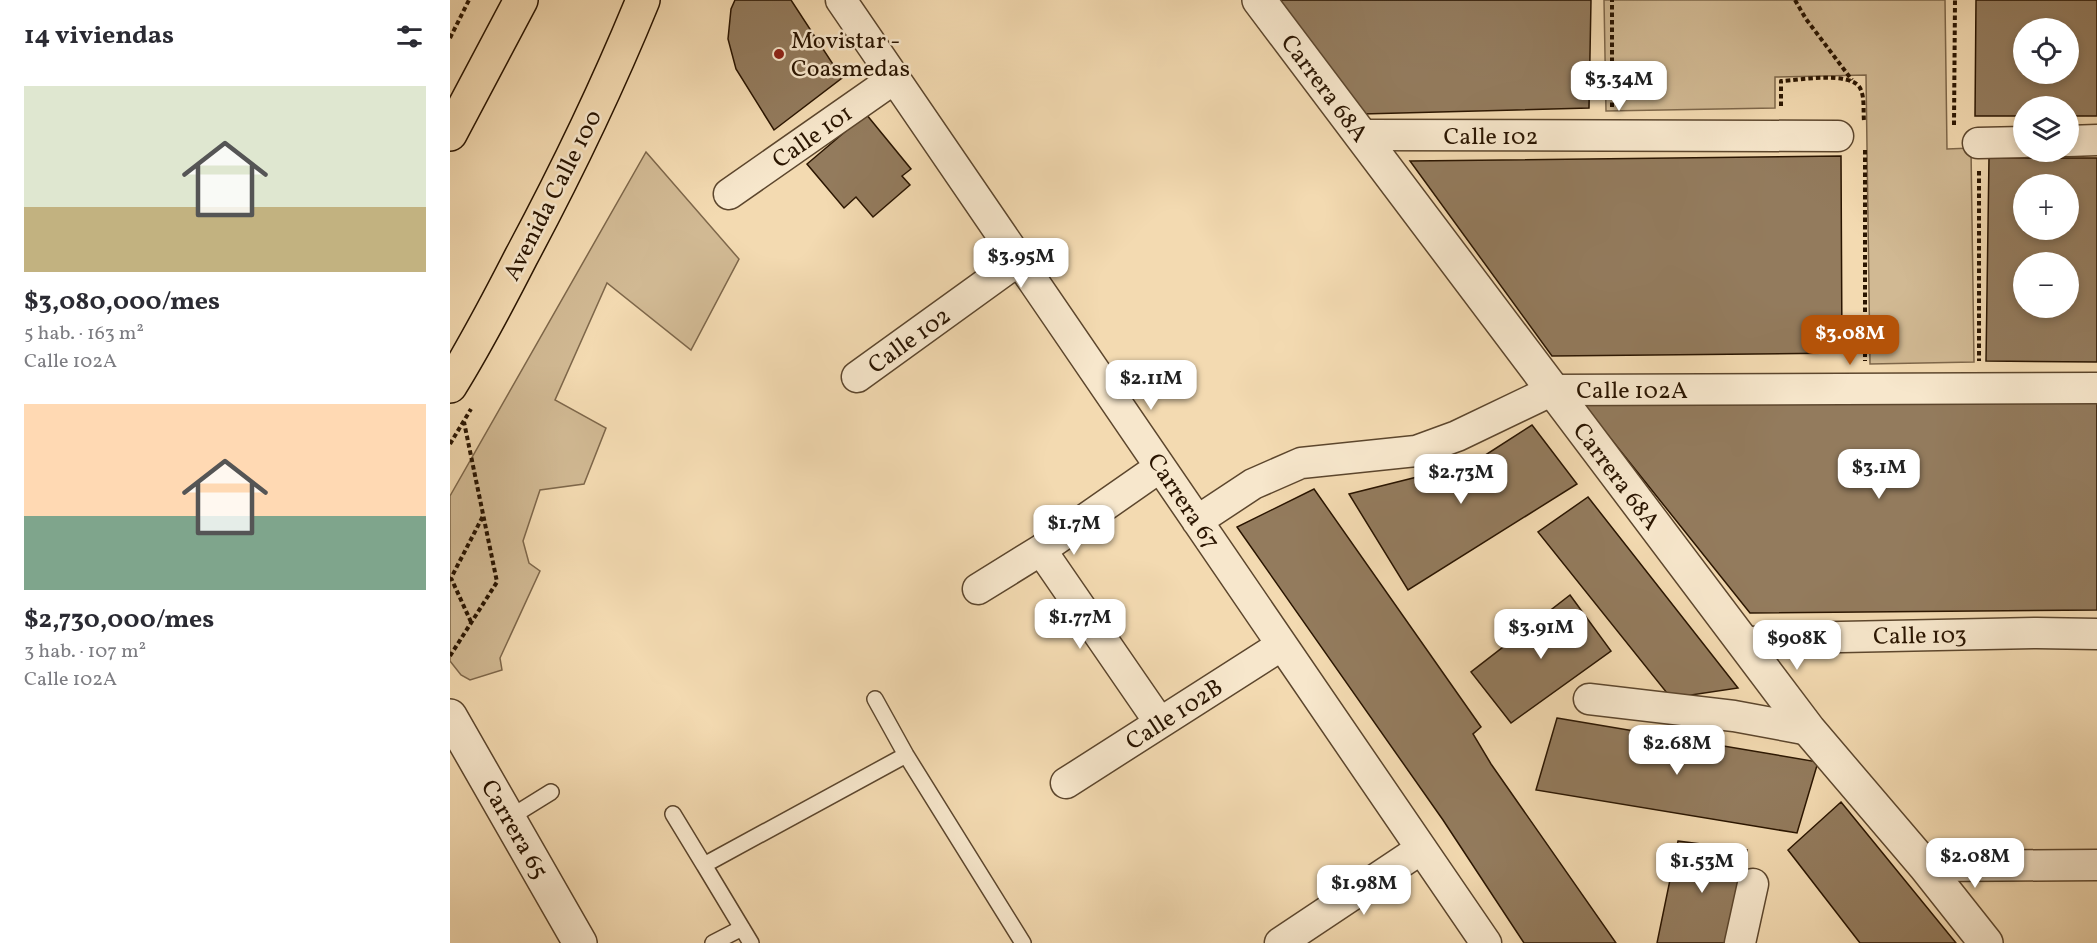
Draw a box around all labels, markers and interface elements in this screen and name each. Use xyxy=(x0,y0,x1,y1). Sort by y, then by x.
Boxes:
text: 14 viviendas xyxy=(24,18,174,54)
map controls xyxy=(2013,18,2079,318)
button: locate xyxy=(2013,18,2079,84)
icon: filters xyxy=(393,20,426,53)
place label: Movistar - Coasmedas xyxy=(791,25,910,87)
street label: Carrera 68A xyxy=(1272,28,1375,150)
marker: Movistar - Coasmedas xyxy=(772,47,786,61)
pin: $3.34M xyxy=(1570,61,1668,112)
text: $3.34M xyxy=(1585,66,1653,94)
button: layers xyxy=(2013,96,2079,162)
street label: Calle 101 xyxy=(766,98,860,178)
street label: Avenida Calle 100 xyxy=(496,104,612,287)
street label: Calle 102 xyxy=(1444,121,1538,155)
icon: home xyxy=(171,125,279,233)
button: + xyxy=(2013,174,2079,240)
pin: $3.95M xyxy=(972,238,1070,289)
text: $3.95M xyxy=(988,243,1054,271)
button: − xyxy=(2013,252,2079,318)
text: $3,080,000/mes xyxy=(24,284,220,320)
street label: Calle 102 xyxy=(862,300,959,383)
pin: $3.08M xyxy=(1801,315,1899,366)
text: 5 hab. · 163 m² xyxy=(24,320,144,348)
text: $3.08M xyxy=(1815,320,1885,348)
text: Calle 102A xyxy=(24,348,117,376)
pin: $2.11M xyxy=(1102,360,1200,411)
text: $2.11M xyxy=(1120,365,1182,393)
street label: Calle 102A xyxy=(1576,375,1688,409)
street label: Carrera 68A xyxy=(1564,416,1667,538)
icon: home xyxy=(171,443,279,551)
street label: Carrera 67 xyxy=(1138,447,1227,557)
pin: $3.1M xyxy=(1837,449,1921,500)
pin: $2.73M xyxy=(1412,454,1510,505)
text: $3.1M xyxy=(1852,454,1906,482)
text: $2.73M xyxy=(1428,459,1494,487)
pin: $1.7M xyxy=(1032,505,1116,556)
text: $1.7M xyxy=(1047,510,1101,538)
pin: $1.77M xyxy=(1031,599,1129,650)
text: $2,730,000/mes xyxy=(24,602,214,638)
text: $1.77M xyxy=(1049,604,1111,632)
pin: $3.91M xyxy=(1492,609,1590,660)
text: $3.91M xyxy=(1508,614,1574,642)
street label: Calle 103 xyxy=(1873,619,1967,655)
pin: $908K xyxy=(1755,620,1839,671)
text: $908K xyxy=(1767,625,1827,653)
text: 3 hab. · 107 m² xyxy=(24,638,146,666)
text: Calle 102A xyxy=(24,666,117,694)
street label: Calle 102B xyxy=(1120,672,1230,760)
pin: $2.68M xyxy=(1628,725,1726,776)
text: $2.68M xyxy=(1643,730,1711,758)
street label: Carrera 65 xyxy=(471,774,555,886)
pin: $2.08M xyxy=(1926,838,2024,889)
pin: $1.53M xyxy=(1653,843,1751,894)
text: $2.08M xyxy=(1940,843,2010,871)
text: $1.53M xyxy=(1670,848,1734,876)
pin: $1.98M xyxy=(1315,865,1413,916)
text: $1.98M xyxy=(1331,870,1397,898)

